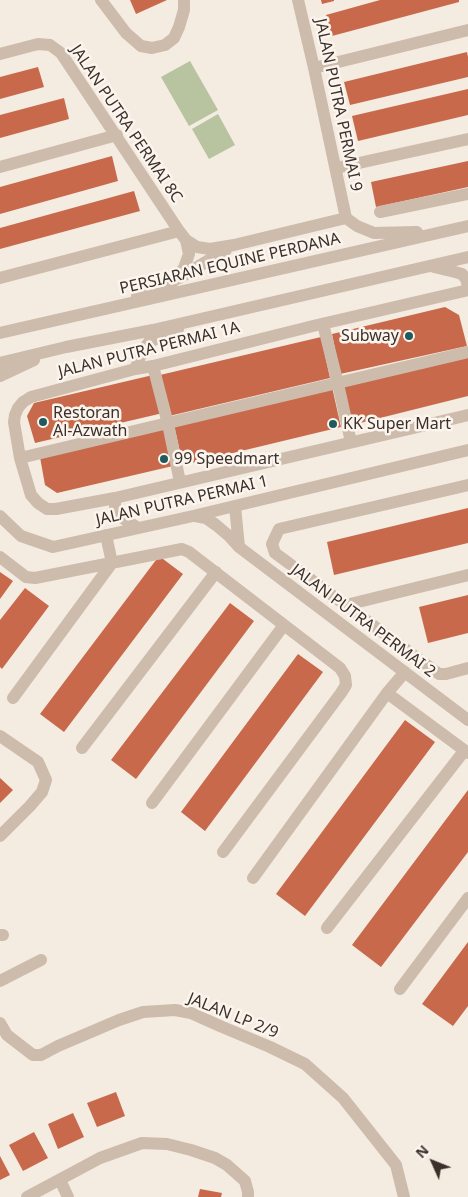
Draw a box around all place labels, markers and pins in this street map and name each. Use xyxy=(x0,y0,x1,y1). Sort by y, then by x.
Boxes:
place label: Subway xyxy=(341,326,399,346)
marker: Subway xyxy=(403,330,415,342)
place label: Restoran Al-Azwath xyxy=(53,403,127,441)
place label: KK Super Mart xyxy=(343,414,451,434)
marker: Restoran Al-Azwath xyxy=(37,416,49,428)
marker: KK Super Mart xyxy=(327,418,339,430)
place label: 99 Speedmart xyxy=(174,449,279,469)
marker: 99 Speedmart xyxy=(158,453,170,465)

